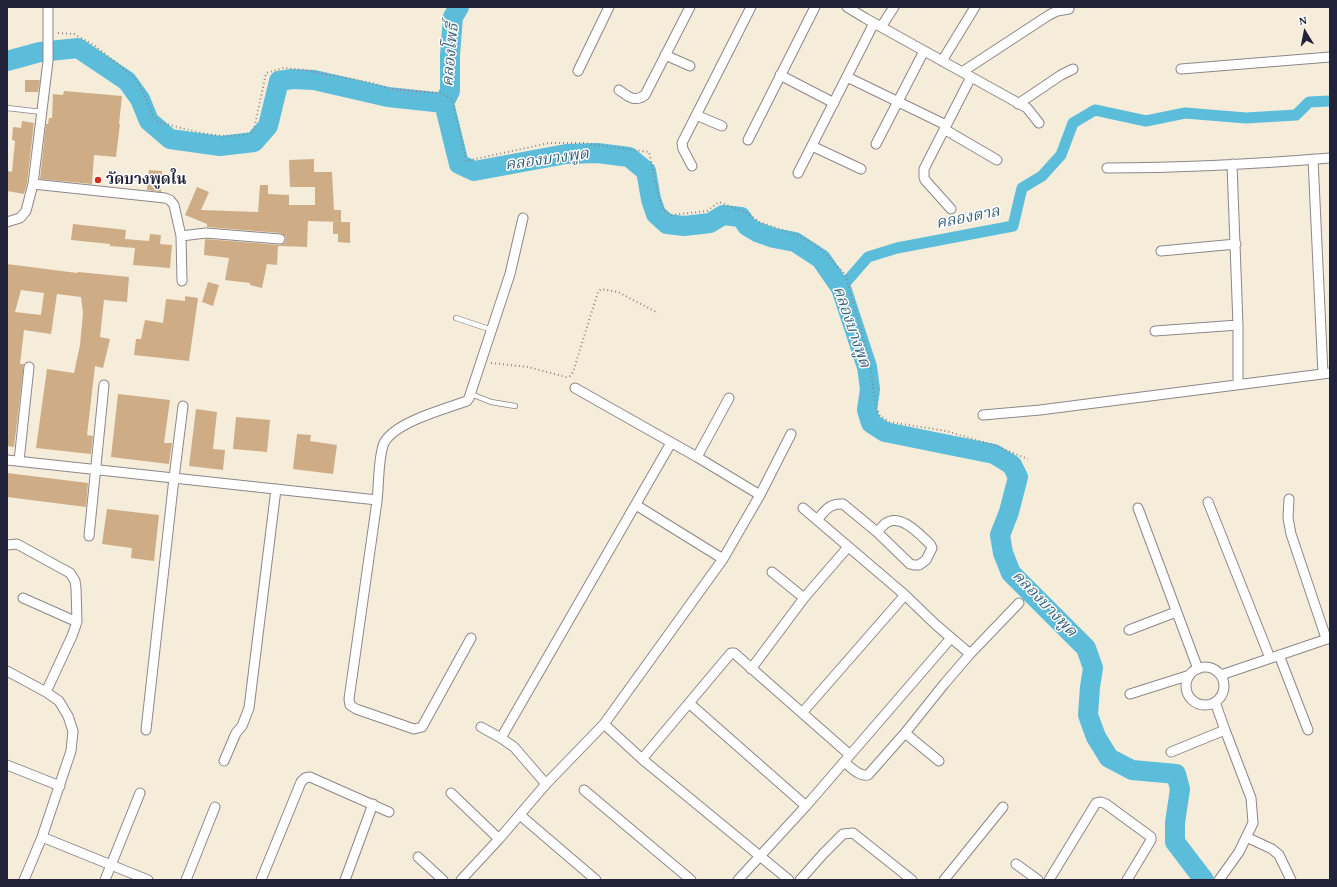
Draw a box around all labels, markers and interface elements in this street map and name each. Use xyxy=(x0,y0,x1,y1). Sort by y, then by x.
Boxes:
north arrow xyxy=(1285,12,1325,52)
text: N xyxy=(1298,12,1308,29)
water label: คลองโพธิ์ xyxy=(439,22,463,88)
water label: คลองบางพูด xyxy=(504,145,590,175)
place label: วัดบางพูดใน xyxy=(106,171,187,189)
marker: วัดบางพูดใน xyxy=(93,175,103,185)
water label: คลองตาล xyxy=(934,202,1002,234)
water label: คลองบางพูด xyxy=(828,284,874,370)
water label: คลองบางพูด xyxy=(1008,567,1080,641)

